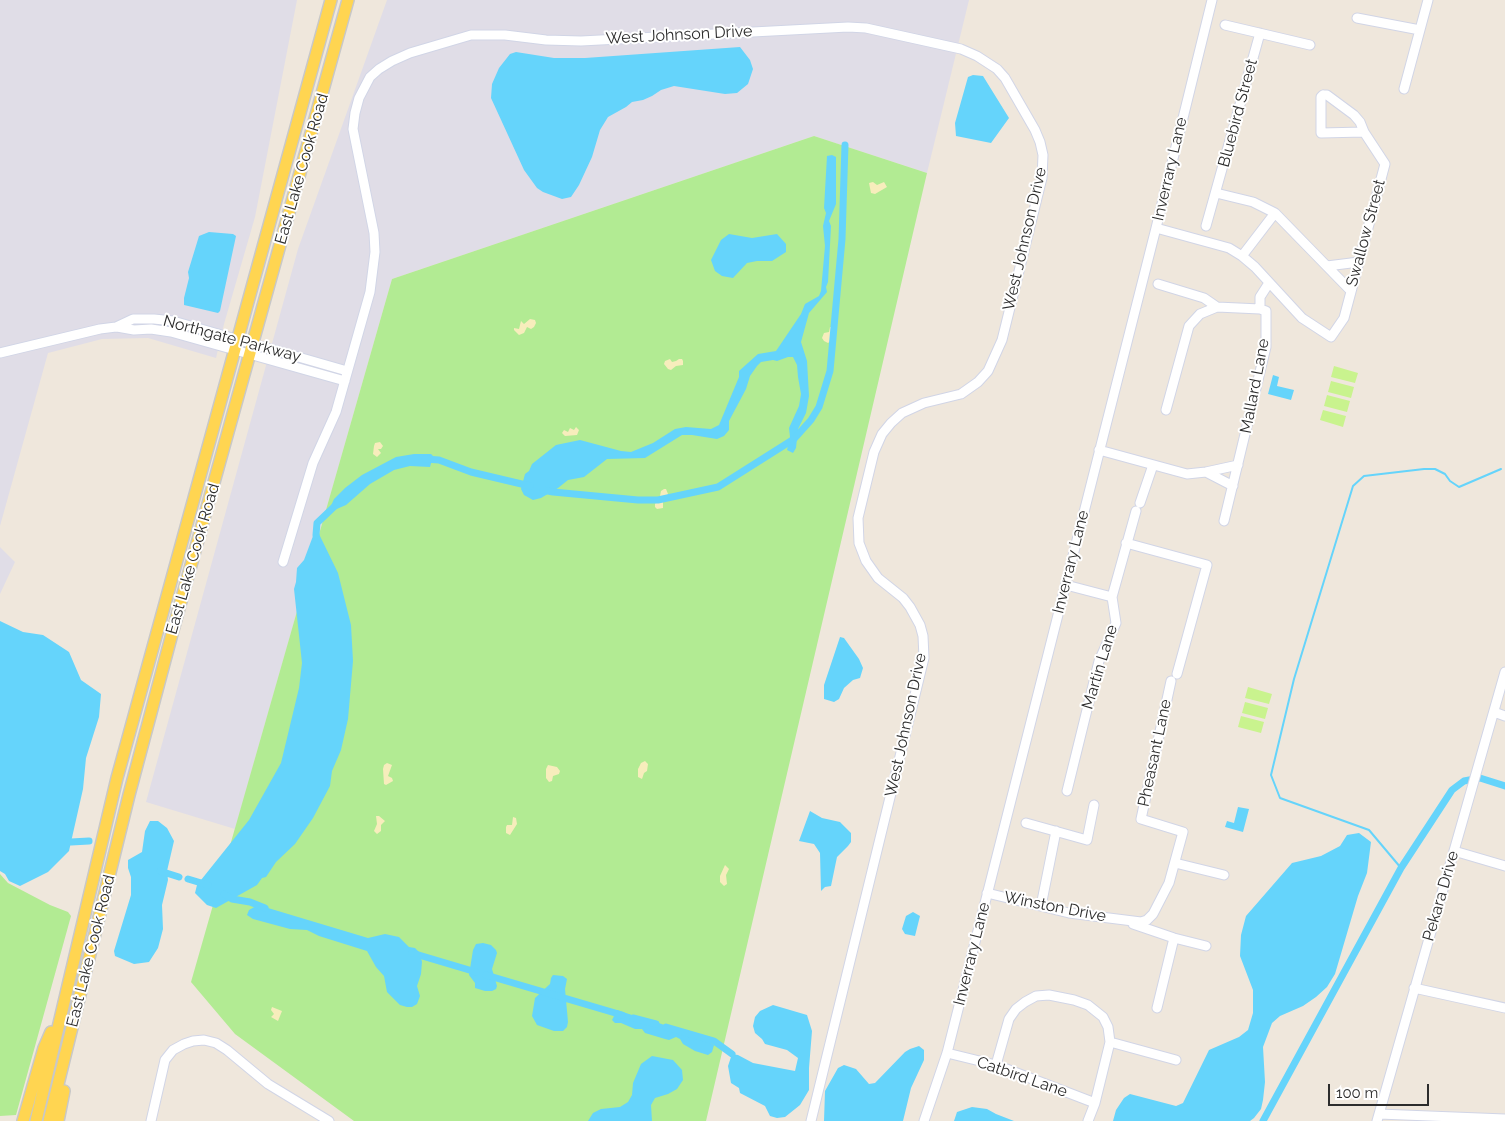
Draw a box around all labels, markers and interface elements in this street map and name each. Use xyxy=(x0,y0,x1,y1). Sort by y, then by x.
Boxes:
street label: West Johnson Drive xyxy=(605,22,753,48)
street label: Bluebird Street xyxy=(1214,57,1262,169)
street label: East Lake Cook Road xyxy=(271,91,333,247)
street label: Inverrary Lane xyxy=(1149,115,1191,223)
street label: West Johnson Drive xyxy=(999,165,1051,313)
street label: Swallow Street xyxy=(1342,177,1390,289)
street label: Northgate Parkway xyxy=(161,311,303,367)
street label: Mallard Lane xyxy=(1236,337,1274,435)
street label: East Lake Cook Road xyxy=(162,481,224,637)
street label: Inverrary Lane xyxy=(1049,508,1093,616)
street label: Martin Lane xyxy=(1078,622,1122,712)
street label: West Johnson Drive xyxy=(881,651,931,799)
street label: Pheasant Lane xyxy=(1134,698,1176,808)
street label: Pekara Drive xyxy=(1419,849,1463,943)
street label: East Lake Cook Road xyxy=(63,873,119,1029)
street label: Winston Drive xyxy=(1002,888,1108,926)
street label: Inverrary Lane xyxy=(950,900,994,1008)
street label: Catbird Lane xyxy=(974,1053,1070,1101)
scale bar xyxy=(1330,1074,1431,1106)
text: 100 m xyxy=(1336,1084,1378,1102)

